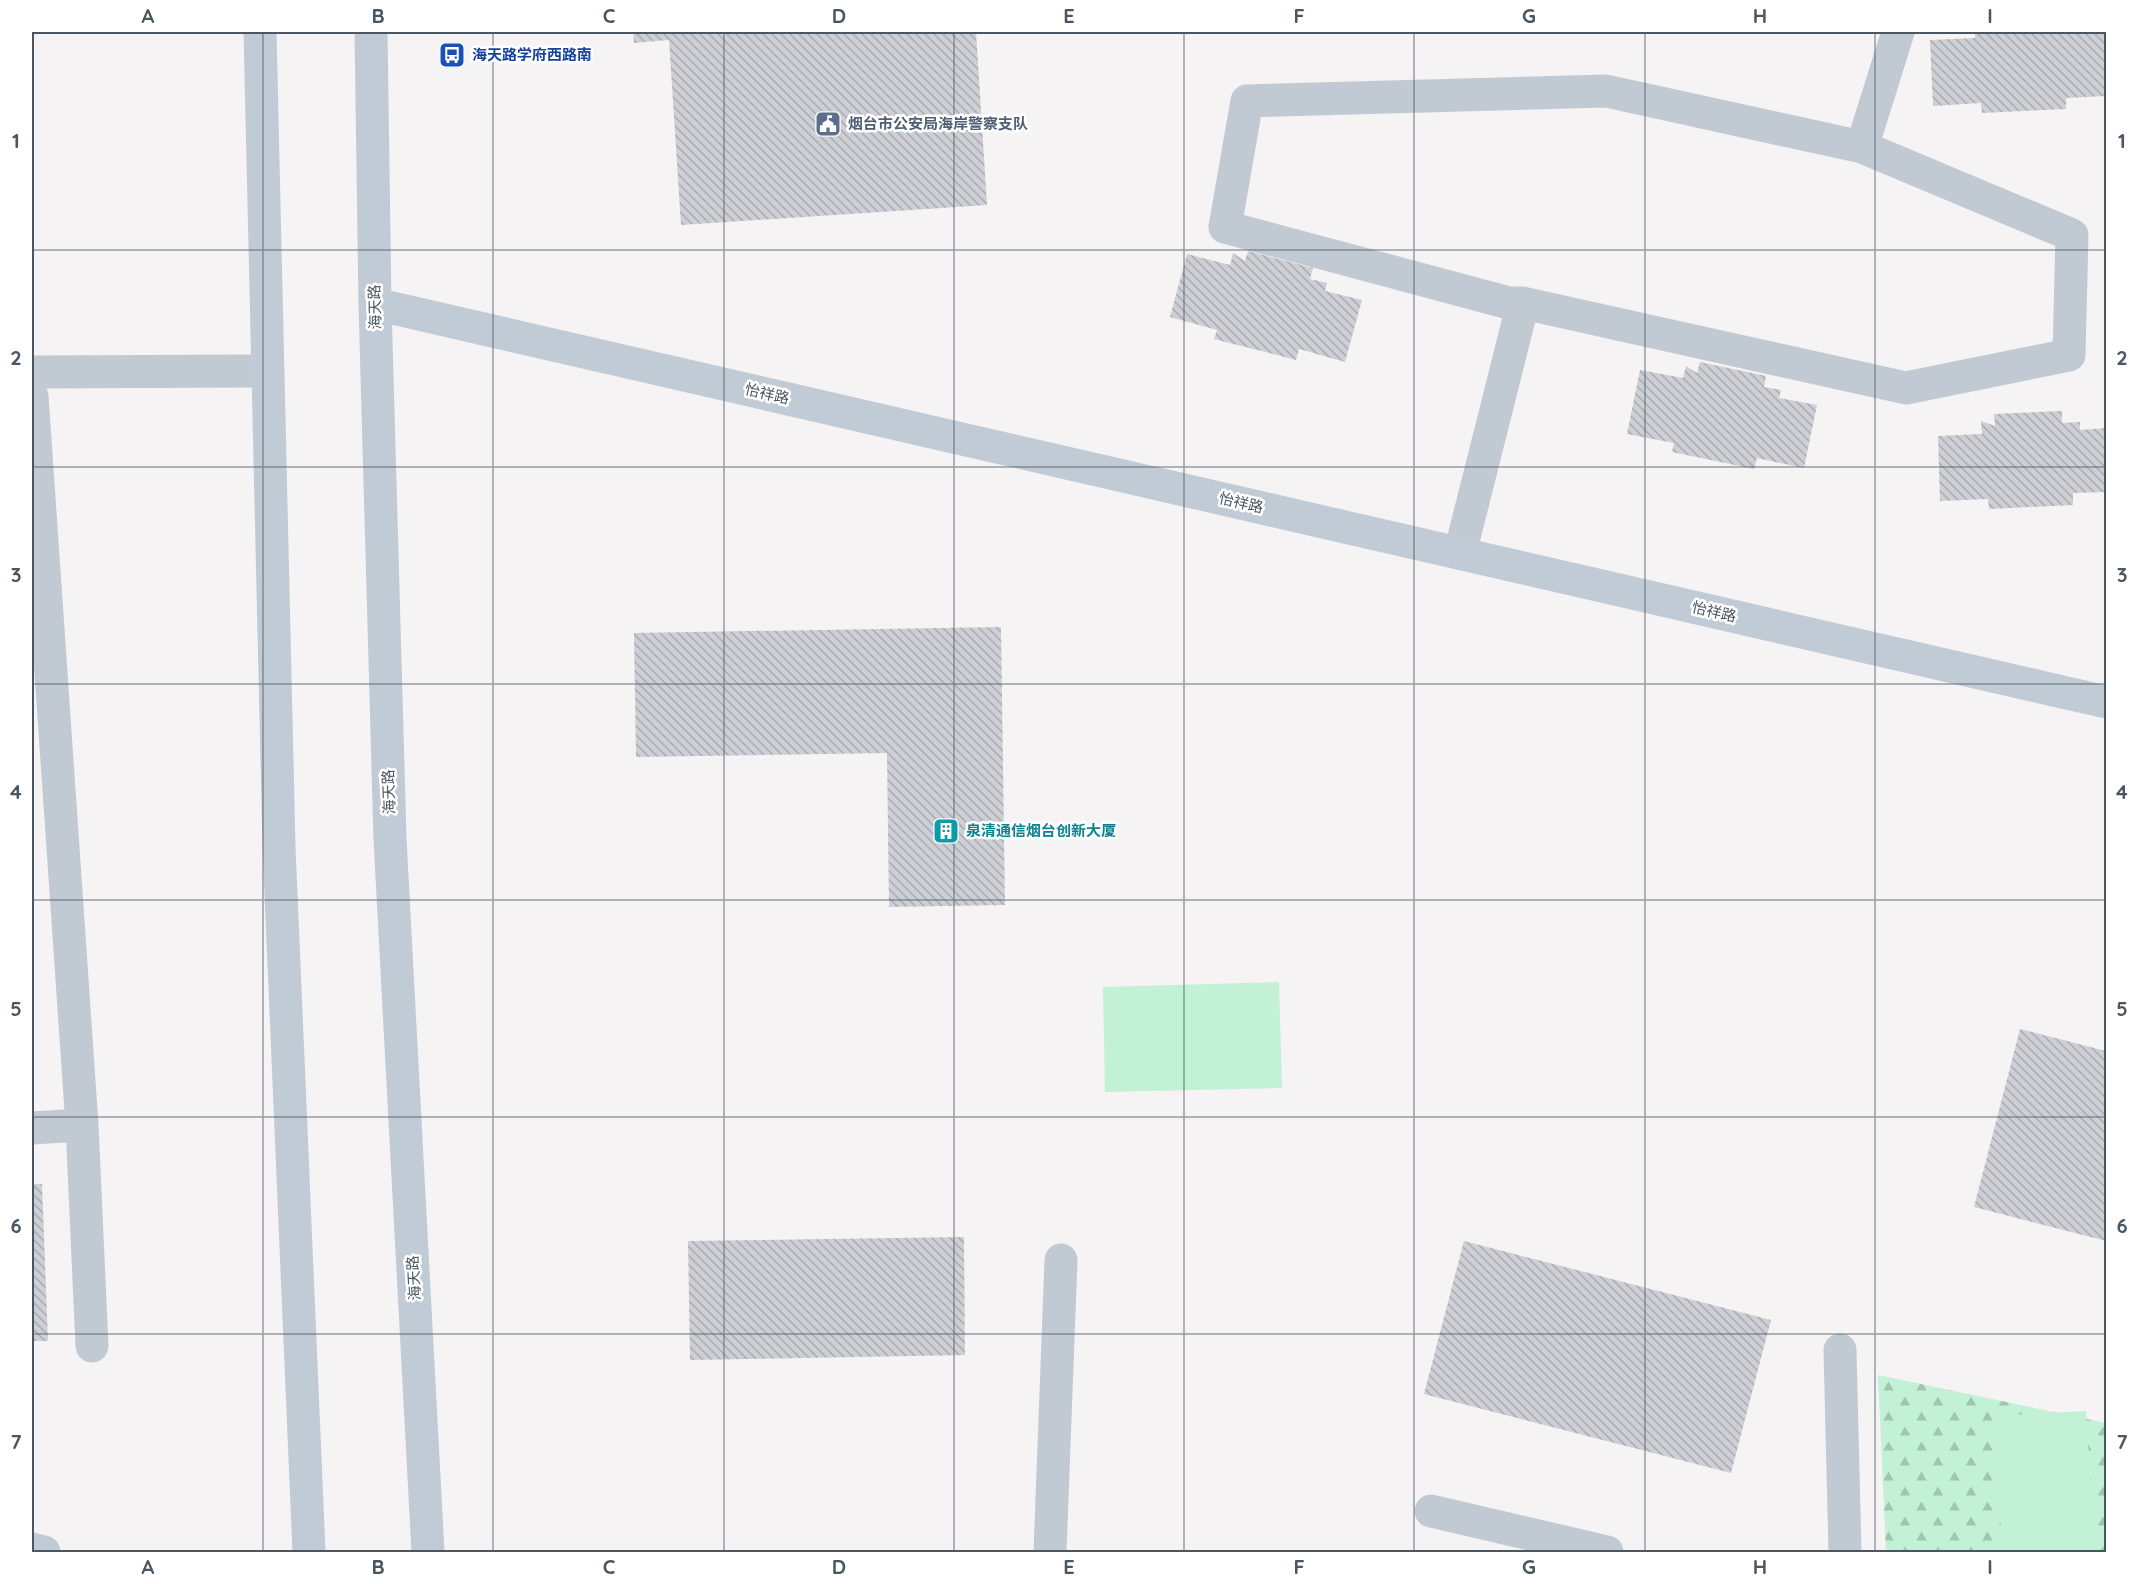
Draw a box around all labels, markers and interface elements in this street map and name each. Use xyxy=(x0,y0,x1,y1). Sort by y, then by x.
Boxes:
text: A xyxy=(142,3,155,28)
text: B xyxy=(371,3,385,28)
text: C xyxy=(603,3,616,28)
text: D xyxy=(832,3,846,28)
text: E xyxy=(1063,3,1075,28)
text: F xyxy=(1293,3,1305,28)
text: G xyxy=(1522,3,1536,28)
text: H xyxy=(1753,3,1767,28)
text: I xyxy=(1987,3,1993,28)
bus stop icon: 海天路学府西路南 xyxy=(437,40,467,70)
place label: 海天路学府西路南 xyxy=(472,45,592,64)
public building icon: 烟台市公安局海岸警察支队 xyxy=(813,109,843,139)
place label: 烟台市公安局海岸警察支队 xyxy=(848,114,1028,133)
text: 1 xyxy=(12,128,20,153)
text: 1 xyxy=(2118,128,2126,153)
street label: 海天路 xyxy=(365,284,384,330)
text: 2 xyxy=(10,345,22,370)
text: 2 xyxy=(2116,345,2128,370)
street label: 怡祥路 xyxy=(743,379,791,408)
street label: 怡祥路 xyxy=(1217,488,1265,517)
text: 3 xyxy=(11,562,21,587)
text: 3 xyxy=(2117,562,2127,587)
street label: 怡祥路 xyxy=(1690,597,1738,626)
street label: 海天路 xyxy=(378,769,399,815)
text: 4 xyxy=(10,779,22,804)
text: 4 xyxy=(2116,779,2128,804)
building icon: 泉清通信烟台创新大厦 xyxy=(931,816,961,846)
place label: 泉清通信烟台创新大厦 xyxy=(966,821,1116,840)
text: 5 xyxy=(10,996,22,1021)
text: 5 xyxy=(2116,996,2128,1021)
text: 6 xyxy=(10,1213,22,1238)
text: 6 xyxy=(2116,1213,2128,1238)
street label: 海天路 xyxy=(403,1255,424,1301)
text: 7 xyxy=(11,1429,22,1454)
text: 7 xyxy=(2117,1429,2128,1454)
text: A xyxy=(142,1554,155,1579)
text: B xyxy=(371,1554,385,1579)
text: C xyxy=(603,1554,616,1579)
text: D xyxy=(832,1554,846,1579)
text: E xyxy=(1063,1554,1075,1579)
text: F xyxy=(1293,1554,1305,1579)
text: G xyxy=(1522,1554,1536,1579)
text: H xyxy=(1753,1554,1767,1579)
text: I xyxy=(1987,1554,1993,1579)

